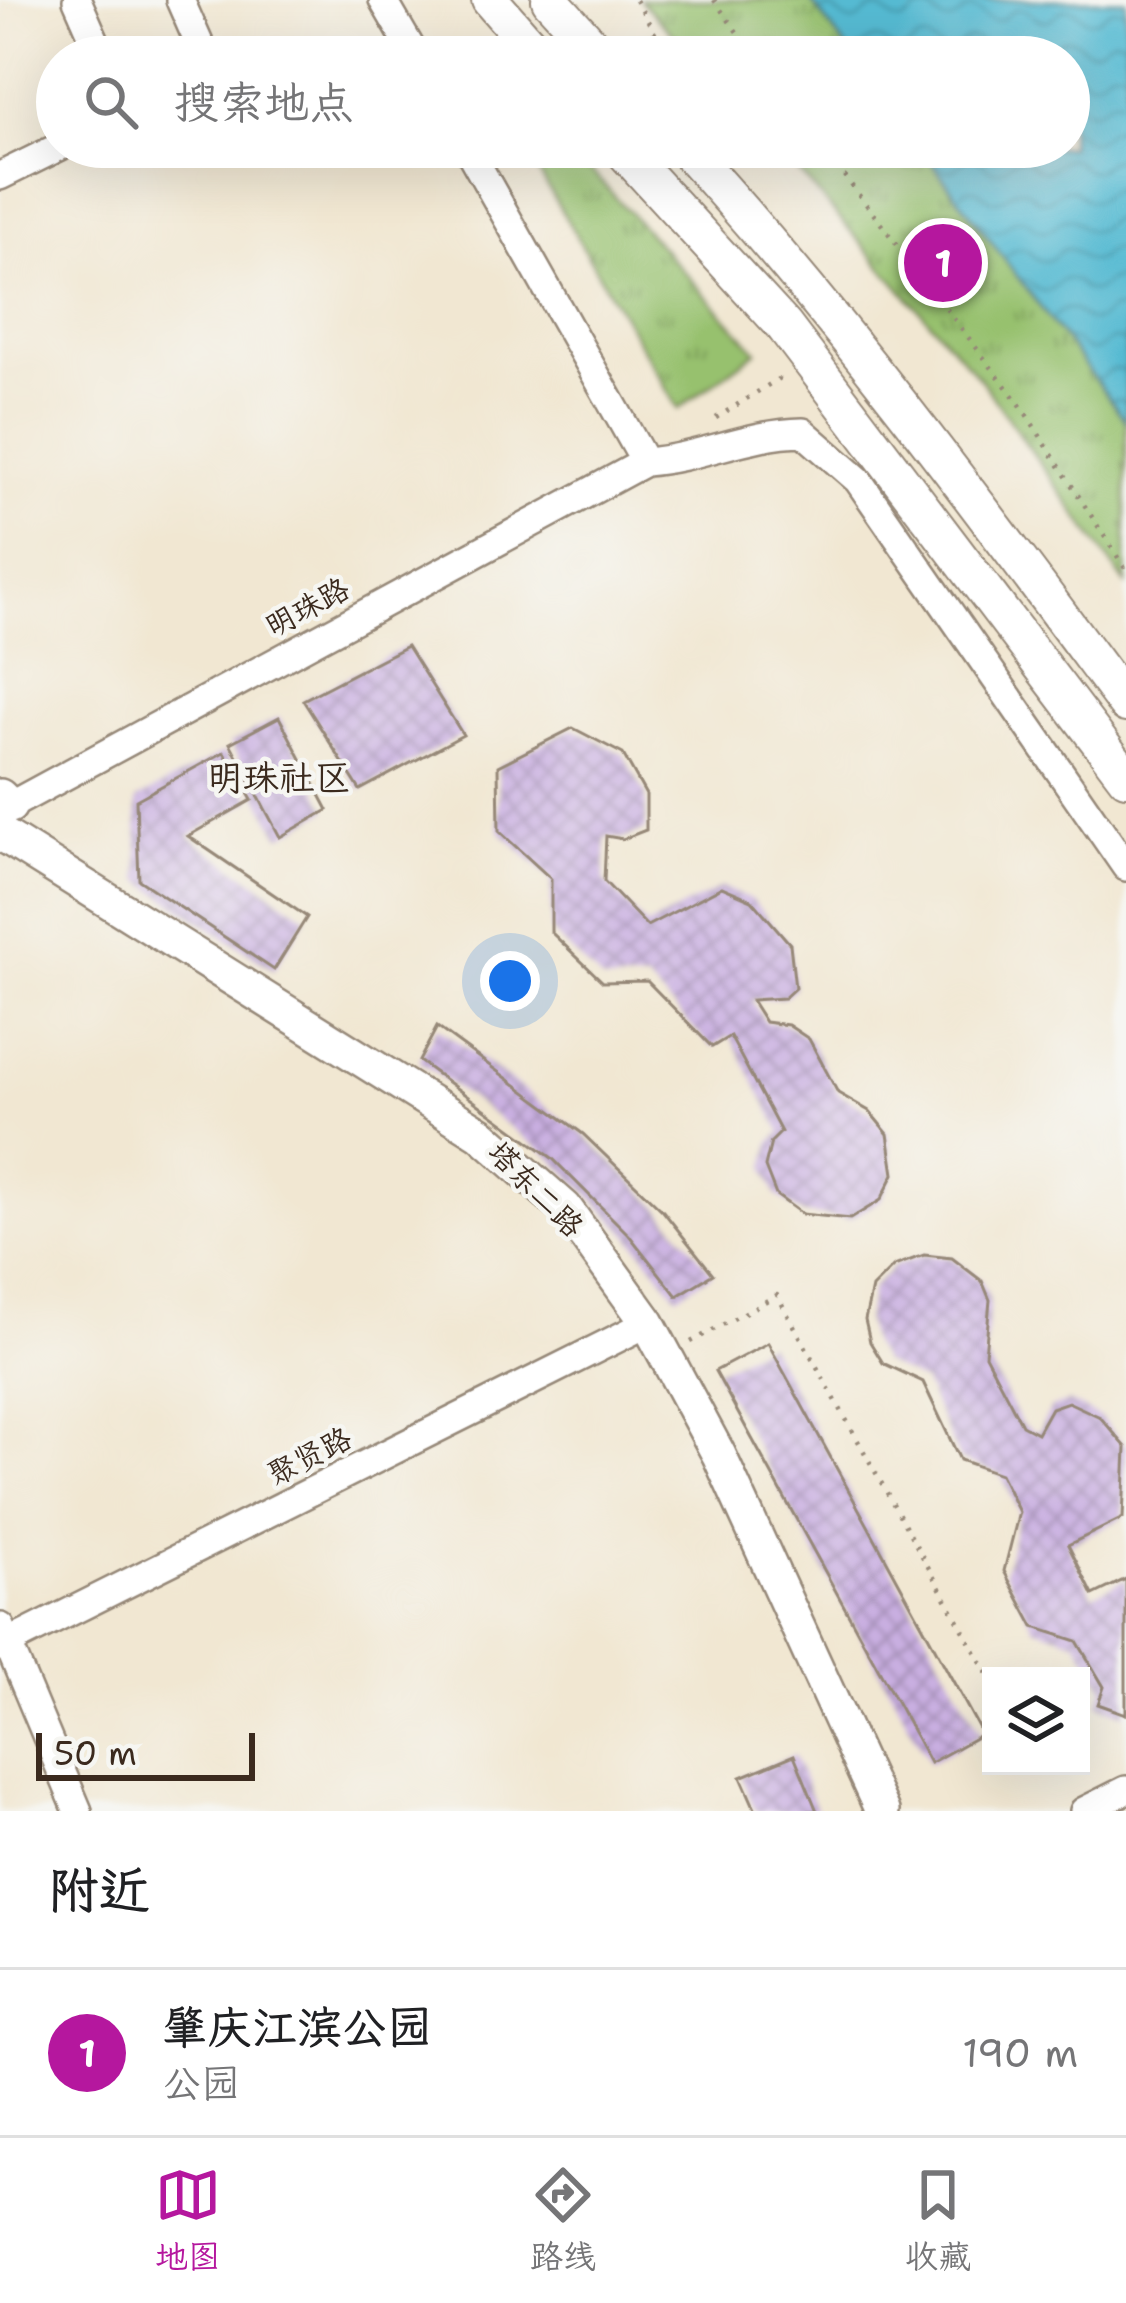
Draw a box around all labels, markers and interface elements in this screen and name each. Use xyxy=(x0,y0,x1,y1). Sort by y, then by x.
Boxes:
search box xyxy=(36,36,1090,168)
icon: search xyxy=(78,69,144,135)
text: 搜索地点 xyxy=(174,72,354,132)
pin: 1 xyxy=(904,218,982,308)
street label: 明珠路 xyxy=(258,568,356,646)
district label: 明珠社区 xyxy=(207,753,351,802)
your location xyxy=(480,951,540,1011)
street label: 塔东二路 xyxy=(479,1132,593,1246)
street label: 聚贤路 xyxy=(260,1417,358,1495)
map controls xyxy=(982,1667,1090,1775)
button: layers xyxy=(982,1667,1090,1775)
scale bar xyxy=(36,1727,255,1780)
text: 50 m xyxy=(54,1731,137,1776)
text: 附近 xyxy=(48,1856,150,1924)
text: 肇庆江滨公园 xyxy=(162,1997,432,2057)
text: 1 xyxy=(78,2027,96,2079)
text: 190 m xyxy=(962,2027,1078,2079)
text: 公园 xyxy=(162,2057,240,2109)
tab: 地图 xyxy=(155,2162,221,2279)
tab: 路线 xyxy=(530,2162,596,2279)
tab: 收藏 xyxy=(905,2162,971,2279)

